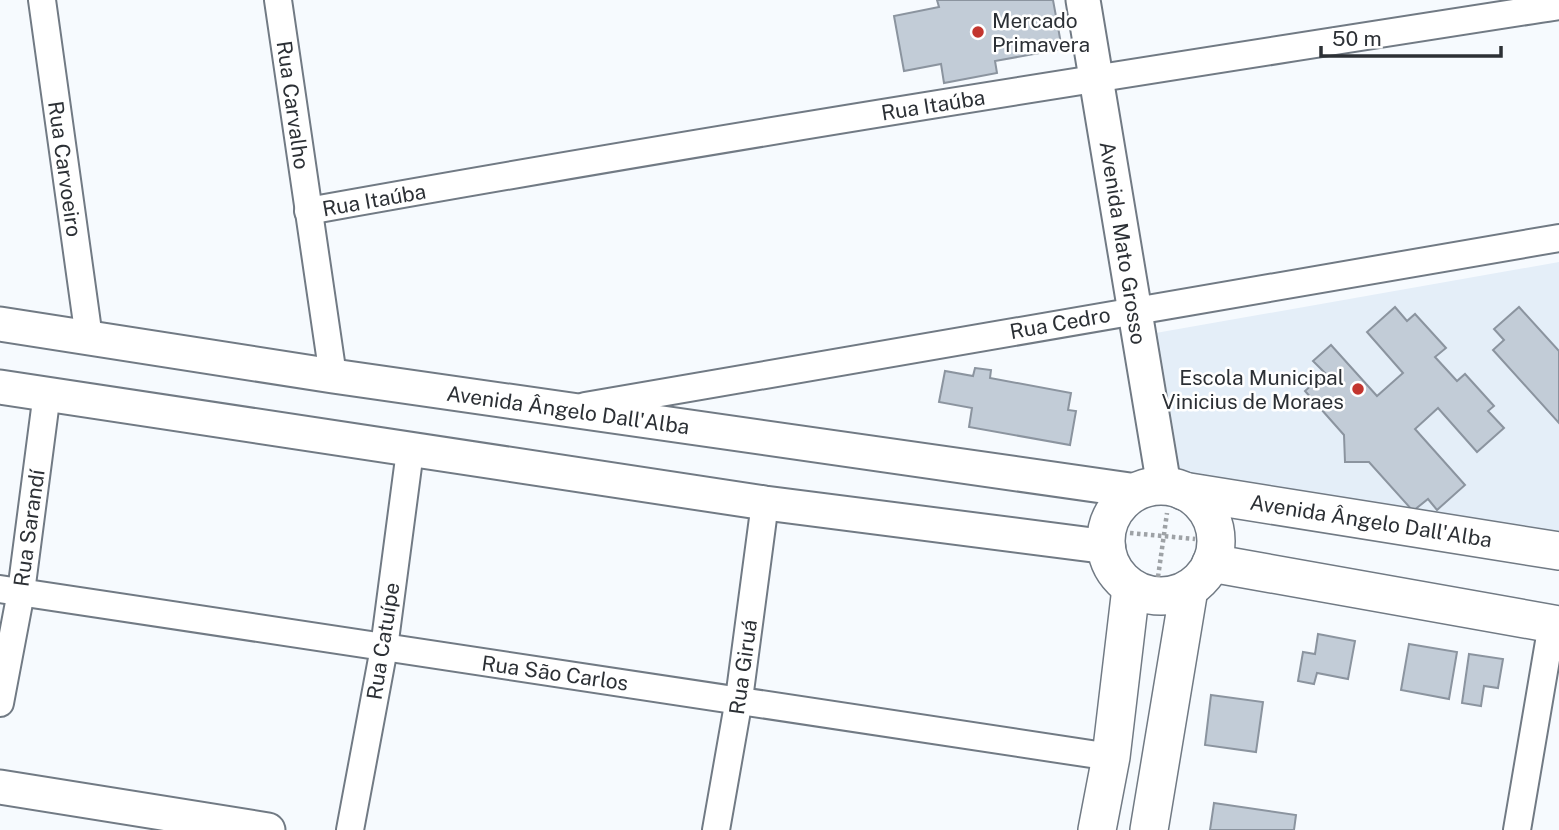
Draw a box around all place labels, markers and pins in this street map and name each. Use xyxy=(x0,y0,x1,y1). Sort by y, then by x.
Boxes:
place label: Mercado Primavera xyxy=(992,8,1090,57)
marker: Mercado Primavera xyxy=(970,24,986,40)
place label: Escola Municipal Vinicius de Moraes xyxy=(1162,365,1344,414)
marker: Escola Municipal Vinicius de Moraes xyxy=(1350,381,1366,397)

